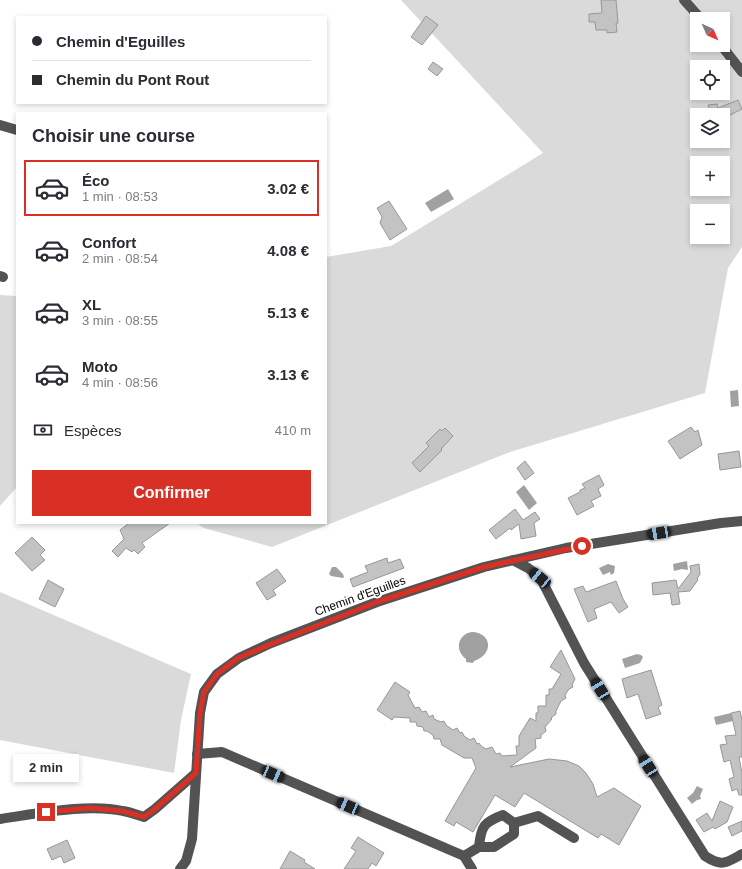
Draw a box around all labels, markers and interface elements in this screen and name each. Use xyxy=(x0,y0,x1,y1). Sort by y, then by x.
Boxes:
north arrow xyxy=(690,12,730,52)
map controls xyxy=(690,12,730,244)
text: Chemin d'Eguilles xyxy=(56,33,185,50)
button: locate xyxy=(690,60,730,100)
text: Chemin du Pont Rout xyxy=(56,71,209,88)
button: layers xyxy=(690,108,730,148)
text: Choisir une course xyxy=(32,126,195,146)
button: + xyxy=(690,156,730,196)
icon: car xyxy=(34,170,70,206)
text: Éco xyxy=(82,172,110,189)
text: 3.02 € xyxy=(267,180,309,197)
text: 1 min · 08:53 xyxy=(82,189,158,204)
button: − xyxy=(690,204,730,244)
icon: car xyxy=(34,232,70,268)
text: Confort xyxy=(82,234,136,251)
text: 4.08 € xyxy=(267,242,309,259)
text: 2 min · 08:54 xyxy=(82,251,158,266)
icon: car xyxy=(34,294,70,330)
text: XL xyxy=(82,296,101,313)
text: 5.13 € xyxy=(267,304,309,321)
text: 3 min · 08:55 xyxy=(82,313,158,328)
icon: car xyxy=(34,356,70,392)
text: Moto xyxy=(82,358,118,375)
text: 3.13 € xyxy=(267,366,309,383)
text: 4 min · 08:56 xyxy=(82,375,158,390)
icon: cash xyxy=(32,419,54,441)
text: Espèces xyxy=(64,422,122,439)
text: 410 m xyxy=(275,423,311,438)
button: Confirmer xyxy=(32,470,311,516)
car xyxy=(646,525,672,541)
route start xyxy=(573,537,591,555)
car xyxy=(527,566,553,590)
street label: Chemin d'Eguilles xyxy=(313,573,407,619)
car xyxy=(589,676,611,702)
car xyxy=(637,753,659,779)
callout: 2 min xyxy=(13,754,79,782)
text: 2 min xyxy=(29,760,63,775)
car xyxy=(260,764,286,784)
car xyxy=(335,796,361,816)
route end xyxy=(37,803,55,821)

